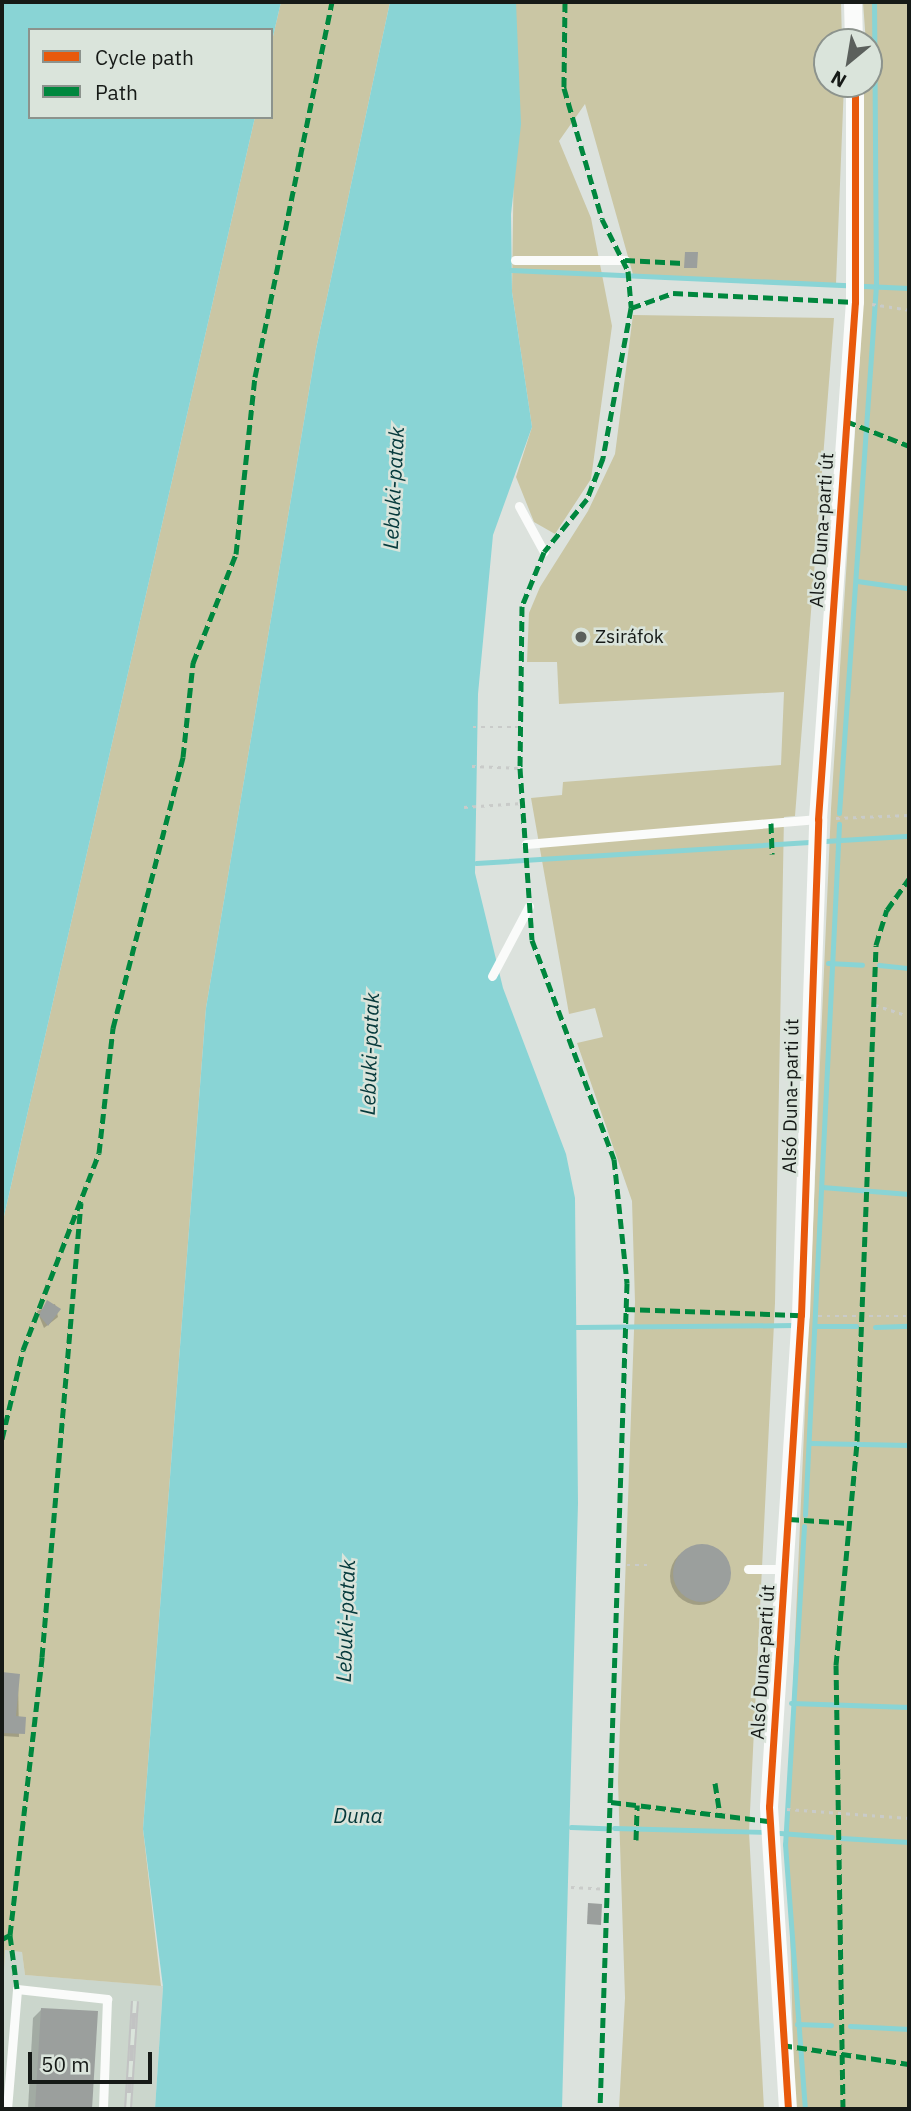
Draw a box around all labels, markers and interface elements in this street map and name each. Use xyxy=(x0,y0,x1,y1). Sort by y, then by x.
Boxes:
legend xyxy=(28,28,273,119)
north arrow xyxy=(813,28,883,98)
text: Cycle path xyxy=(95,43,194,71)
text: N xyxy=(827,66,850,93)
text: Path xyxy=(95,78,138,106)
water label: Lebuki-patak xyxy=(377,426,409,550)
street label: Alsó Duna-parti út xyxy=(805,452,839,608)
place label: Zsiráfok xyxy=(595,626,664,648)
marker: Zsiráfok xyxy=(573,629,589,645)
water label: Lebuki-patak xyxy=(354,992,384,1116)
street label: Alsó Duna-parti út xyxy=(778,1018,804,1174)
water label: Lebuki-patak xyxy=(330,1559,360,1683)
street label: Alsó Duna-parti út xyxy=(746,1584,780,1740)
water label: Duna xyxy=(333,1802,383,1828)
scale bar xyxy=(32,2038,156,2082)
text: 50 m xyxy=(41,2050,90,2078)

